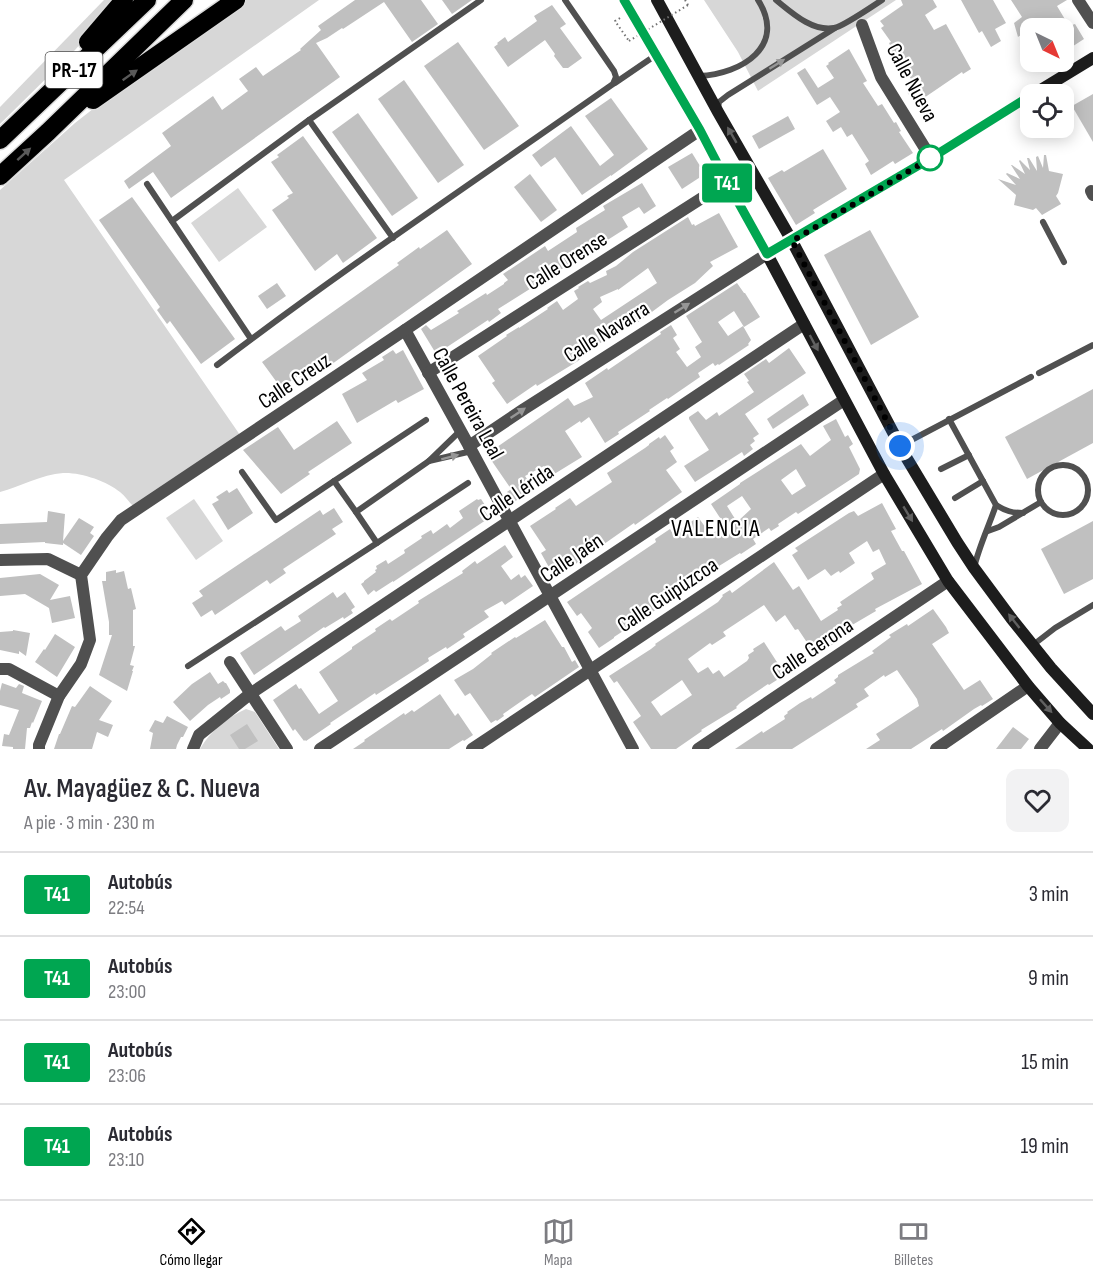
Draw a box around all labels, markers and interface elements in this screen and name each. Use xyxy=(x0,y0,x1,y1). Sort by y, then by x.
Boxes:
north arrow xyxy=(1020,18,1074,72)
map controls xyxy=(1020,18,1074,138)
street label: Calle Nueva xyxy=(880,39,944,127)
road number: PR-17 xyxy=(46,52,103,88)
one-way arrow xyxy=(769,58,785,69)
one-way arrow xyxy=(121,69,137,81)
button: locate xyxy=(1020,84,1074,138)
one-way arrow xyxy=(726,127,737,143)
unlabelled marker xyxy=(917,145,943,171)
one-way arrow xyxy=(16,148,31,161)
line badge: T41 xyxy=(692,164,762,202)
text: T41 xyxy=(714,171,740,196)
street label: Calle Orense xyxy=(521,226,613,297)
street label: Calle Navarra xyxy=(559,295,655,369)
one-way arrow xyxy=(674,303,690,314)
one-way arrow xyxy=(809,334,819,352)
street label: Calle Pereira Leal xyxy=(426,343,509,464)
street label: Calle Creuz xyxy=(253,347,336,415)
one-way arrow xyxy=(509,407,525,419)
your location xyxy=(885,431,915,461)
one-way arrow xyxy=(441,452,459,462)
street label: Calle Lérida xyxy=(474,459,559,528)
one-way arrow xyxy=(903,506,914,522)
district label: VALENCIA xyxy=(671,514,761,543)
street label: Calle Jaén xyxy=(535,527,609,589)
street label: Calle Guipúzcoa xyxy=(612,552,723,639)
street label: Calle Gerona xyxy=(767,612,859,686)
one-way arrow xyxy=(1008,614,1020,629)
one-way arrow xyxy=(1039,699,1053,714)
button: heart xyxy=(1006,769,1069,832)
text: Av. Mayagüez & C. Nueva xyxy=(24,772,260,805)
text: A pie · 3 min · 230 m xyxy=(24,811,155,835)
text: Autobús xyxy=(108,869,172,896)
text: 3 min xyxy=(1029,881,1069,908)
text: T41 xyxy=(44,882,70,907)
text: 22:54 xyxy=(108,896,145,920)
text: Autobús xyxy=(108,953,172,980)
text: 9 min xyxy=(1028,965,1069,992)
text: T41 xyxy=(44,966,70,991)
text: 23:00 xyxy=(108,980,146,1004)
text: Autobús xyxy=(108,1037,172,1064)
text: 15 min xyxy=(1021,1049,1069,1076)
text: T41 xyxy=(44,1050,70,1075)
text: 23:06 xyxy=(108,1064,146,1088)
text: Autobús xyxy=(108,1121,172,1148)
text: 19 min xyxy=(1020,1133,1069,1160)
text: T41 xyxy=(44,1134,70,1159)
text: 23:10 xyxy=(108,1148,144,1172)
tab: Cómo llegar xyxy=(160,1215,223,1270)
tab: Mapa xyxy=(542,1215,575,1270)
tab: Billetes xyxy=(894,1215,933,1270)

